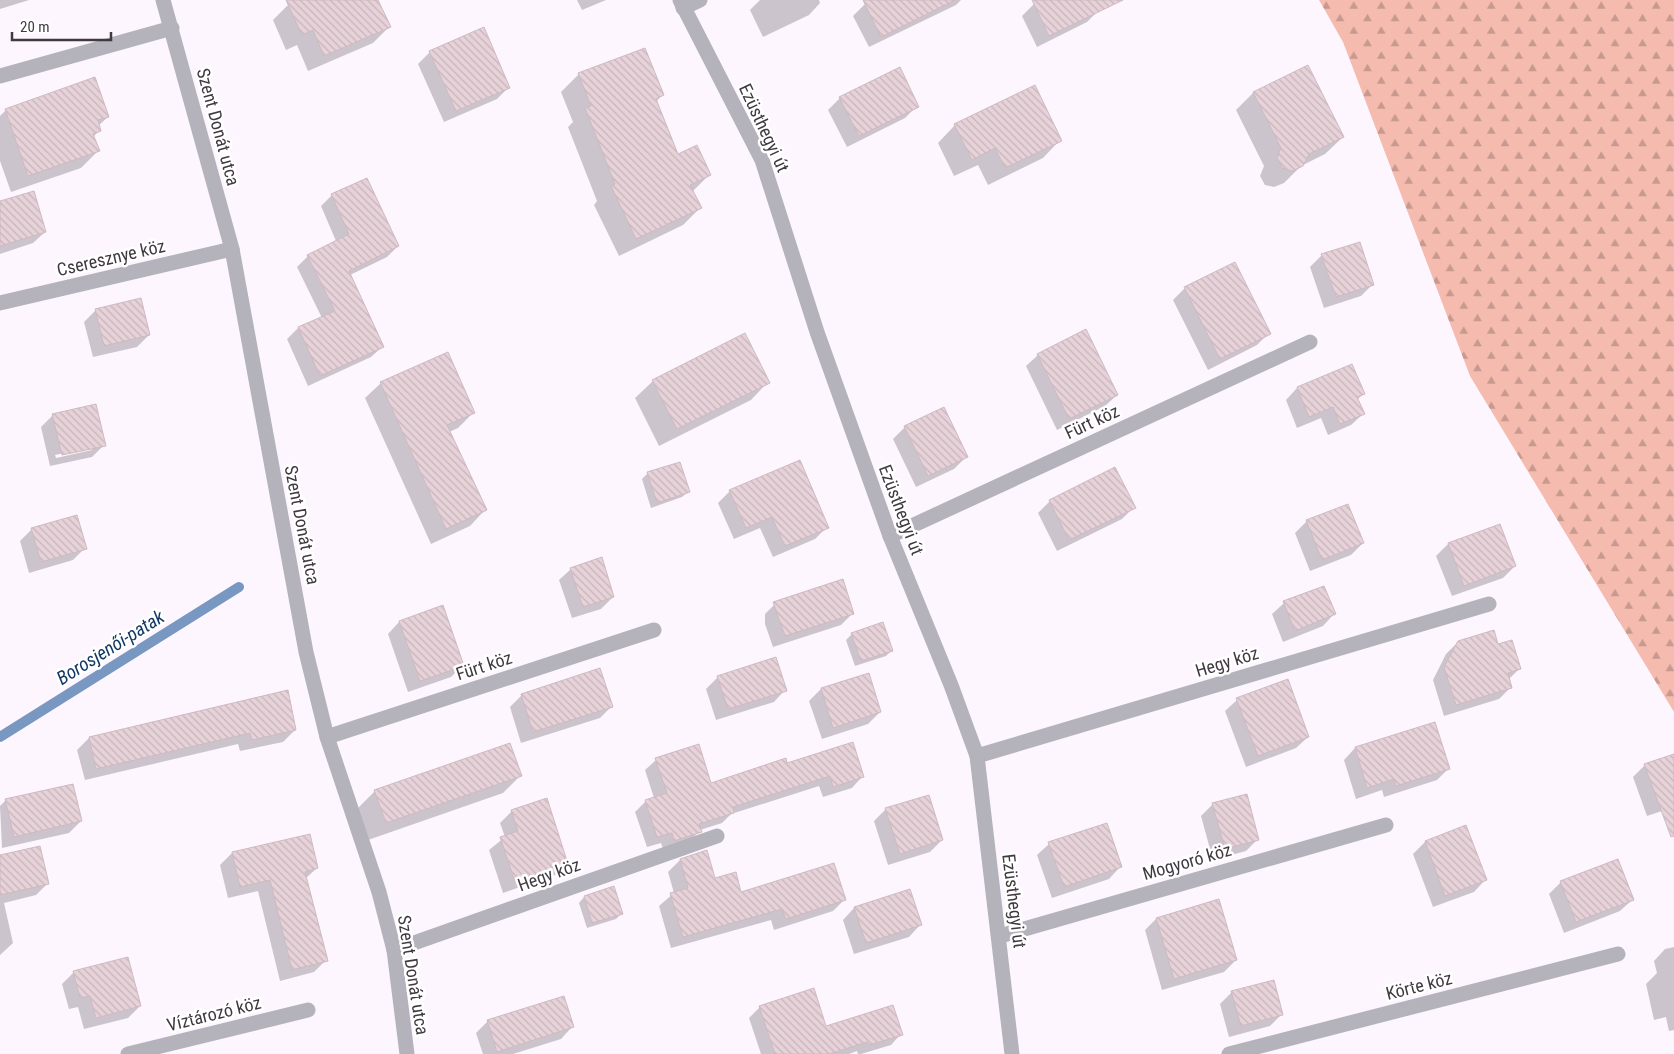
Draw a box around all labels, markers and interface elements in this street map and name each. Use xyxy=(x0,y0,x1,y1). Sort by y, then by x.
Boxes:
scale bar xyxy=(12,10,111,42)
text: 20 m xyxy=(20,18,50,36)
street label: Szent Donát utca xyxy=(193,66,244,188)
street label: Ezüsthegyi út xyxy=(735,80,794,175)
street label: Cseresznye köz xyxy=(55,235,167,280)
street label: Fürt köz xyxy=(1061,400,1122,443)
street label: Ezüsthegyi út xyxy=(875,462,928,558)
street label: Szent Donát utca xyxy=(281,464,324,586)
water label: Borosjenői-patak xyxy=(52,605,169,690)
street label: Hegy köz xyxy=(1193,642,1261,681)
street label: Fürt köz xyxy=(453,647,514,684)
street label: Mogyoró köz xyxy=(1140,839,1234,884)
street label: Ezüsthegyi út xyxy=(998,853,1031,949)
street label: Hegy köz xyxy=(515,854,583,896)
street label: Szent Donát utca xyxy=(394,914,433,1036)
street label: Körte köz xyxy=(1384,967,1454,1004)
street label: Víztározó köz xyxy=(165,992,263,1035)

